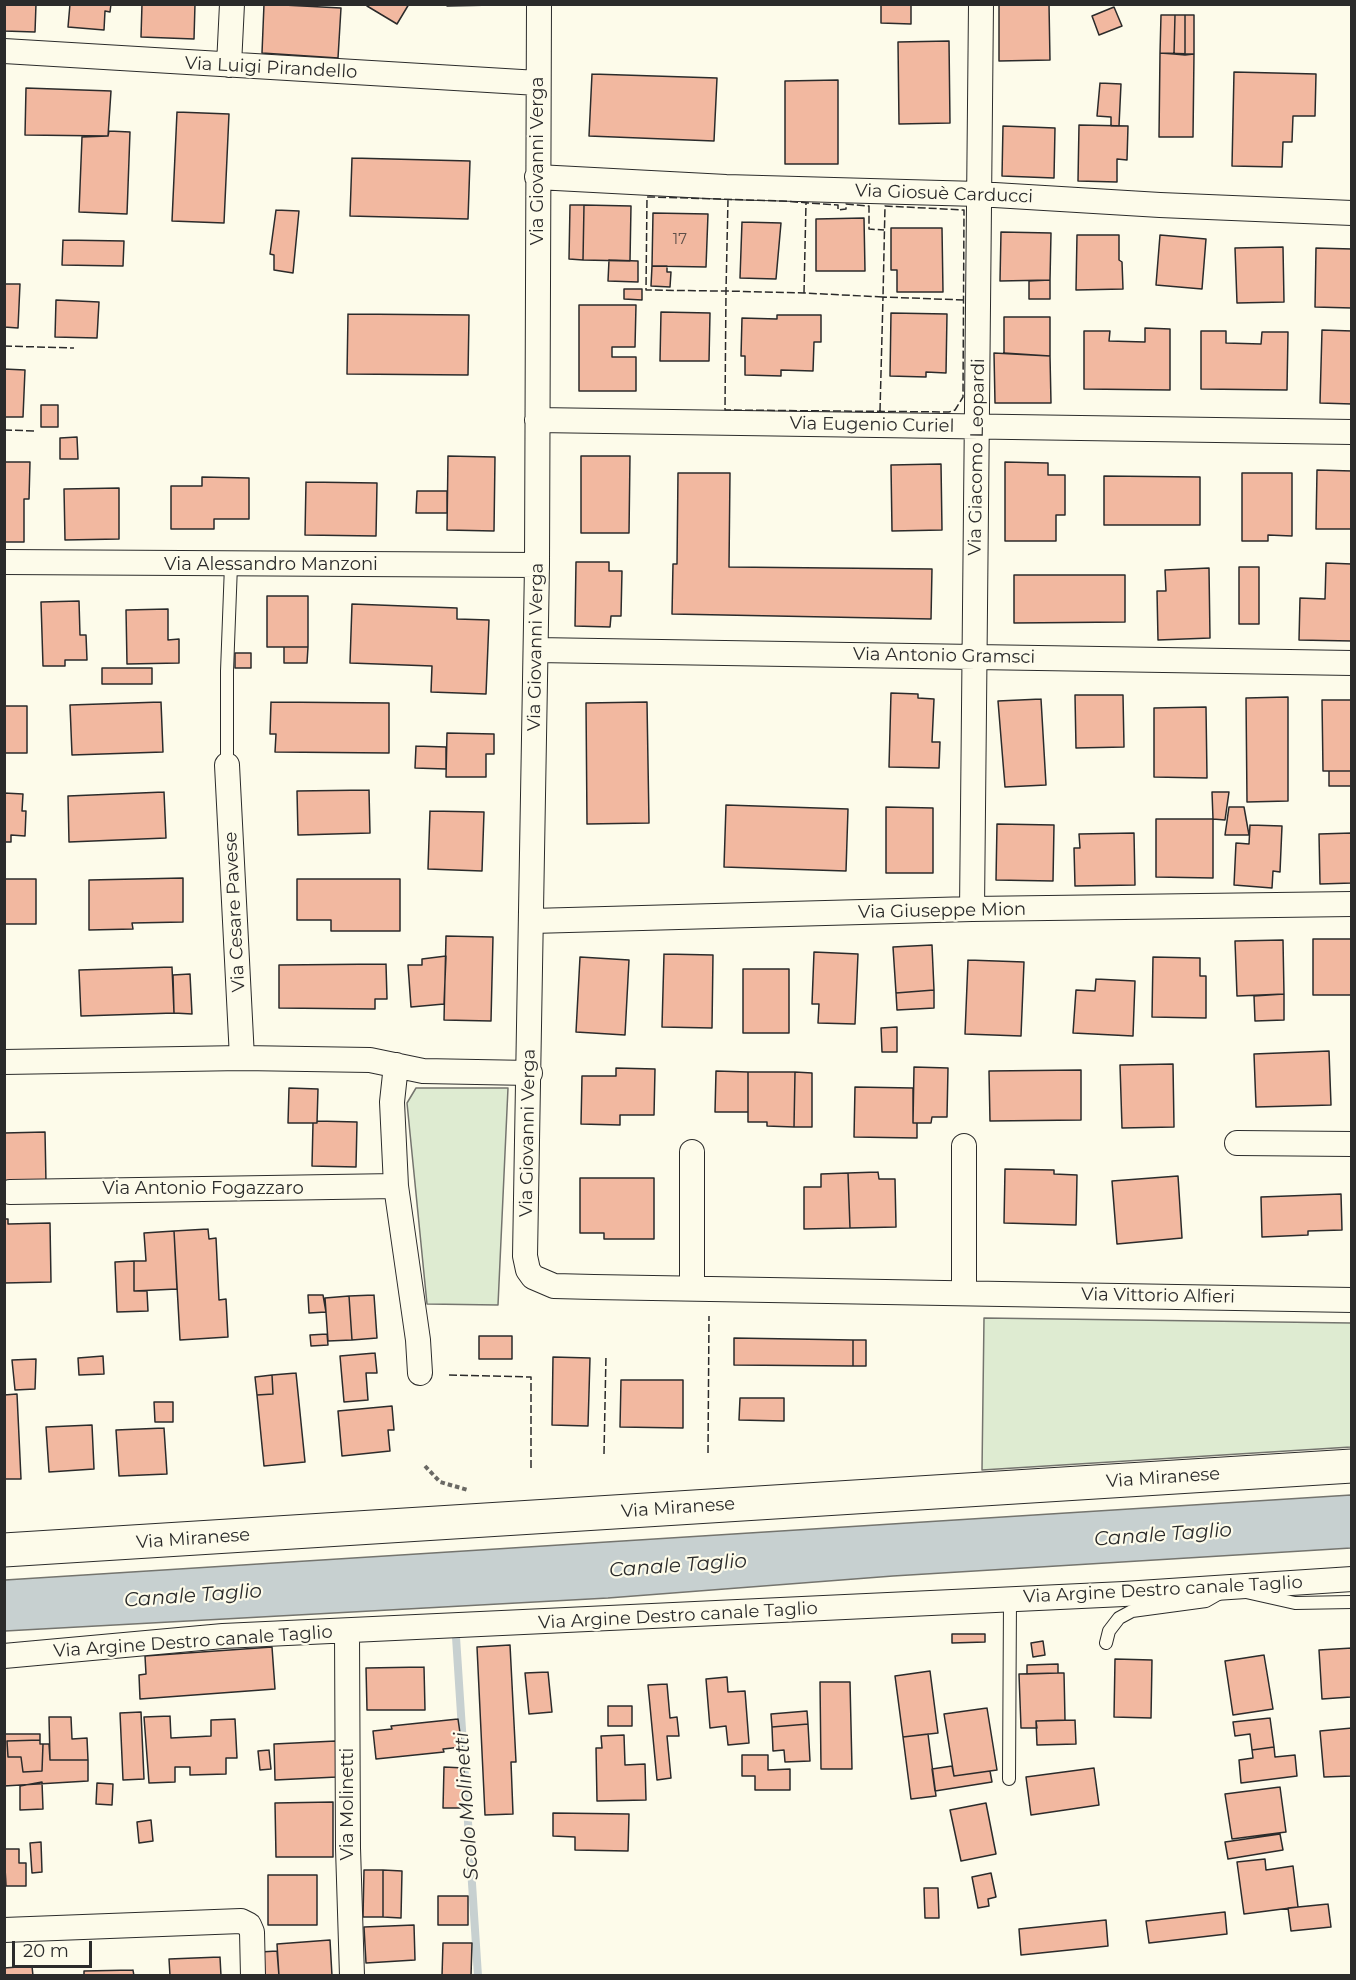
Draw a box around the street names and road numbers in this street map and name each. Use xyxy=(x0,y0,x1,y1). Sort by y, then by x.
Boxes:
street label: Via Luigi Pirandello xyxy=(184,53,358,83)
street label: Via Giovanni Verga xyxy=(527,77,549,245)
street label: Via Giosuè Carducci xyxy=(855,180,1033,208)
street label: Via Giacomo Leopardi xyxy=(964,358,990,556)
street label: Via Eugenio Curiel xyxy=(789,413,955,437)
street label: Via Alessandro Manzoni xyxy=(164,554,378,576)
street label: Via Giovanni Verga xyxy=(524,563,548,731)
street label: Via Antonio Gramsci xyxy=(853,644,1035,668)
street label: Via Cesare Pavese xyxy=(220,831,250,993)
street label: Via Giuseppe Mion xyxy=(858,899,1026,923)
street label: Via Giovanni Verga xyxy=(516,1049,540,1217)
street label: Via Antonio Fogazzaro xyxy=(102,1178,304,1200)
street label: Via Vittorio Alfieri xyxy=(1081,1284,1235,1308)
street label: Via Miranese xyxy=(1105,1463,1221,1493)
street label: Via Miranese xyxy=(620,1493,736,1523)
street label: Via Miranese xyxy=(135,1524,251,1554)
street label: Via Argine Destro canale Taglio xyxy=(1023,1572,1303,1608)
street label: Via Argine Destro canale Taglio xyxy=(538,1598,818,1634)
street label: Via Argine Destro canale Taglio xyxy=(53,1621,333,1663)
street label: Via Molinetti xyxy=(337,1748,359,1860)

